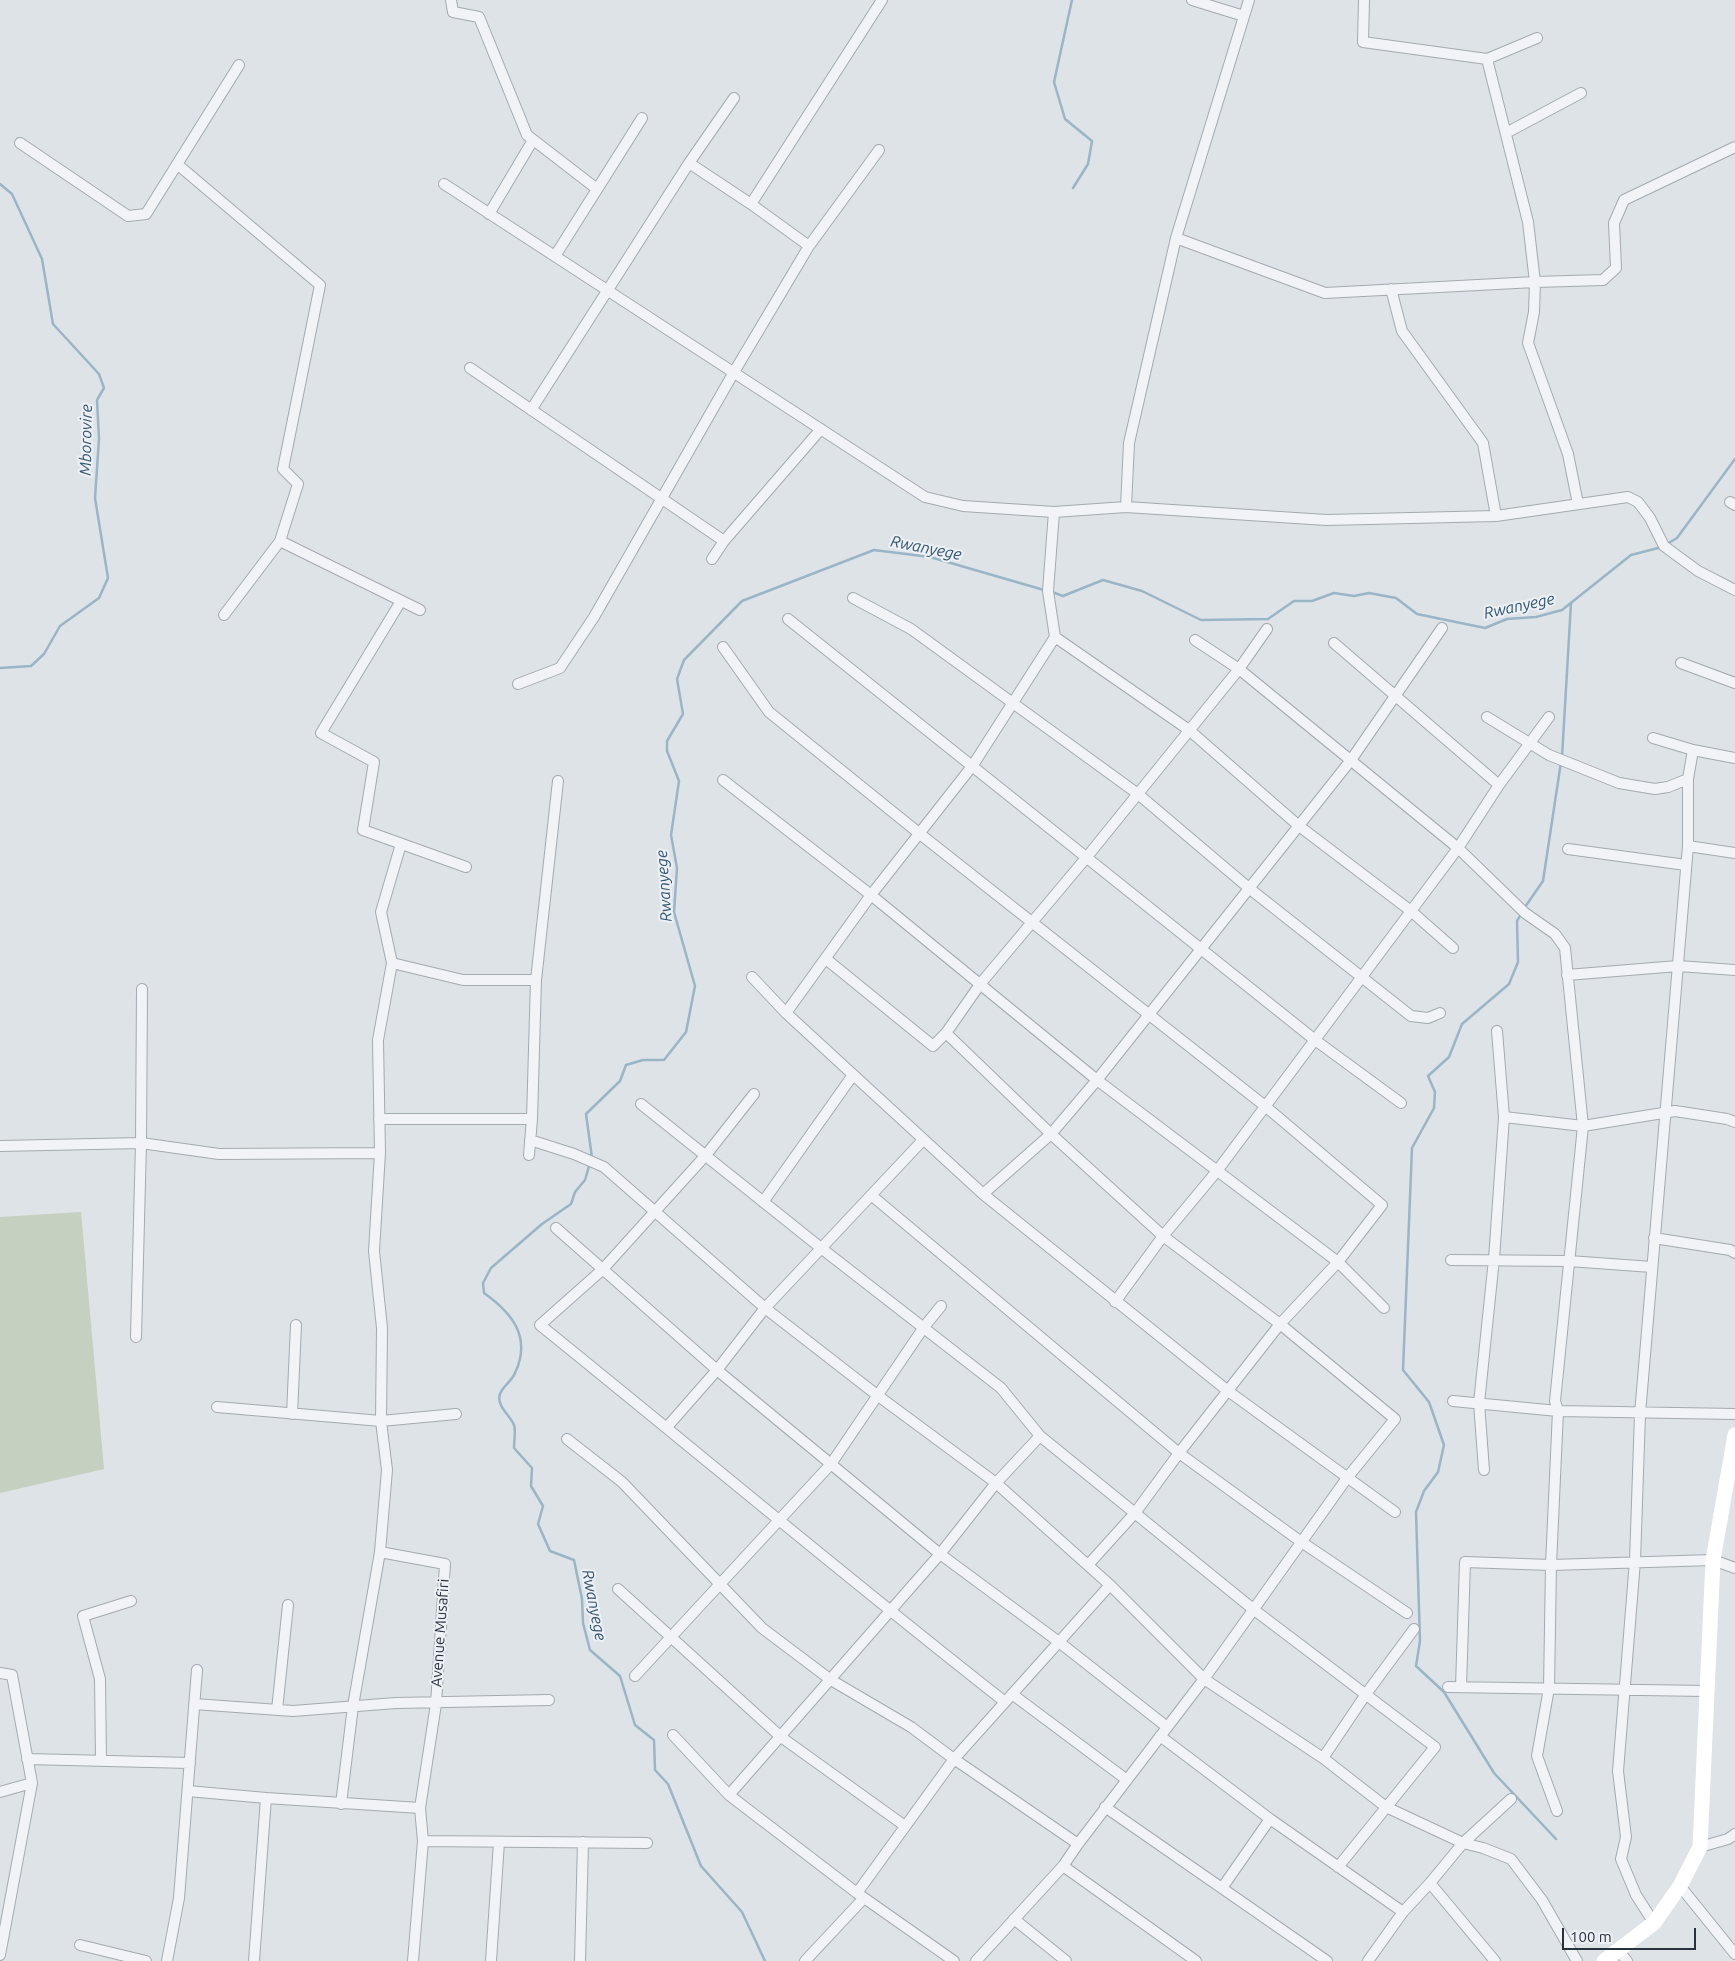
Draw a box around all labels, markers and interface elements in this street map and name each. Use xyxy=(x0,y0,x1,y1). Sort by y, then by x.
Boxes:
water label: Mborovire xyxy=(76,404,96,476)
water label: Rwanyege xyxy=(889,532,963,564)
water label: Rwanyege xyxy=(1482,589,1556,623)
water label: Rwanyege xyxy=(652,849,676,923)
water label: Rwanyege xyxy=(578,1568,610,1642)
street label: Avenue Musafiri xyxy=(427,1578,453,1688)
scale bar xyxy=(1565,1918,1699,1950)
text: 100 m xyxy=(1570,1928,1612,1945)

